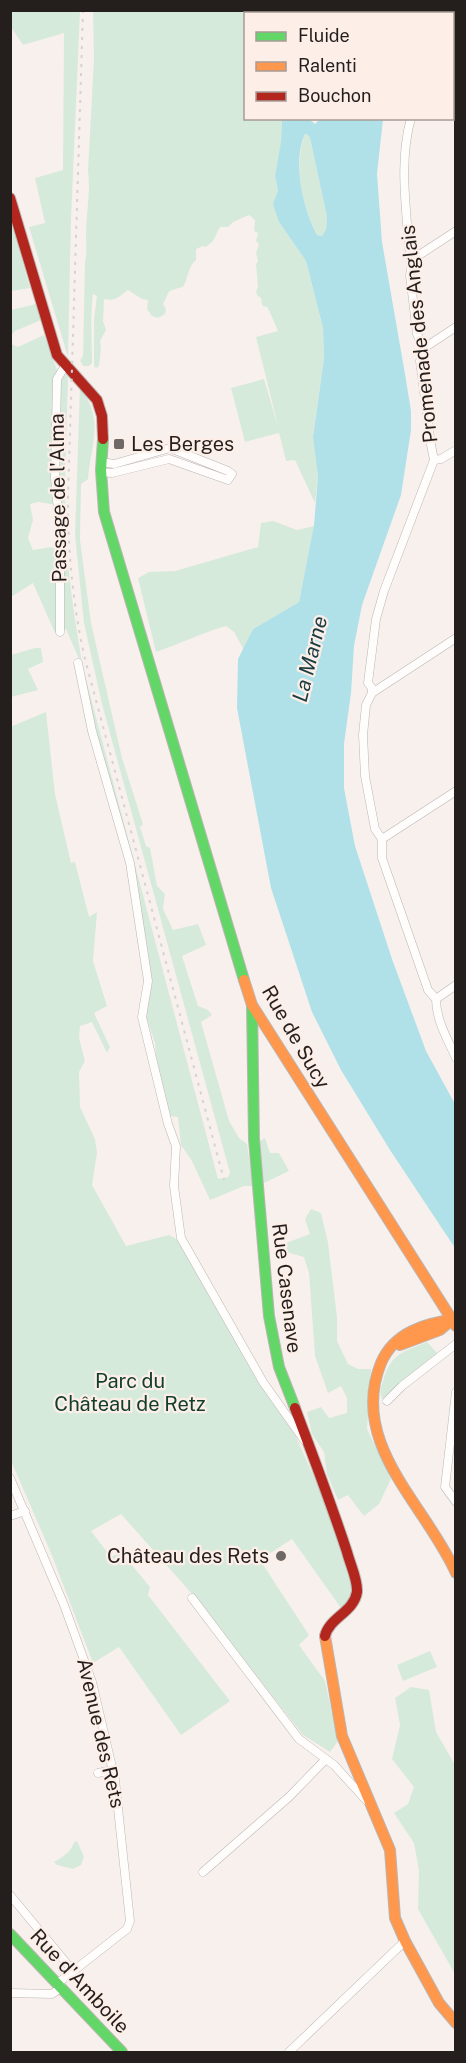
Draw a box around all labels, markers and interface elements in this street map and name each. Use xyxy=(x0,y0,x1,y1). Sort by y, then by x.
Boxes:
legend xyxy=(244,12,454,120)
text: Fluide xyxy=(298,25,350,46)
text: Ralenti xyxy=(298,55,357,76)
text: Bouchon xyxy=(298,85,371,106)
street label: Promenade des Anglais xyxy=(396,224,442,444)
street label: Passage de l'Alma xyxy=(45,413,71,583)
place label: Les Berges xyxy=(131,432,234,456)
marker: Les Berges xyxy=(112,437,126,451)
water label: La Marne xyxy=(287,613,332,704)
street label: Rue de Sucy xyxy=(257,981,335,1093)
street label: Rue Casenave xyxy=(267,1222,307,1354)
park label: Parc du Château de Retz xyxy=(54,1369,206,1416)
place label: Château des Rets xyxy=(107,1544,269,1568)
marker: Château des Rets xyxy=(274,1549,288,1563)
street label: Avenue des Rets xyxy=(72,1656,130,1810)
street label: Rue d'Amboile xyxy=(25,1924,135,2038)

